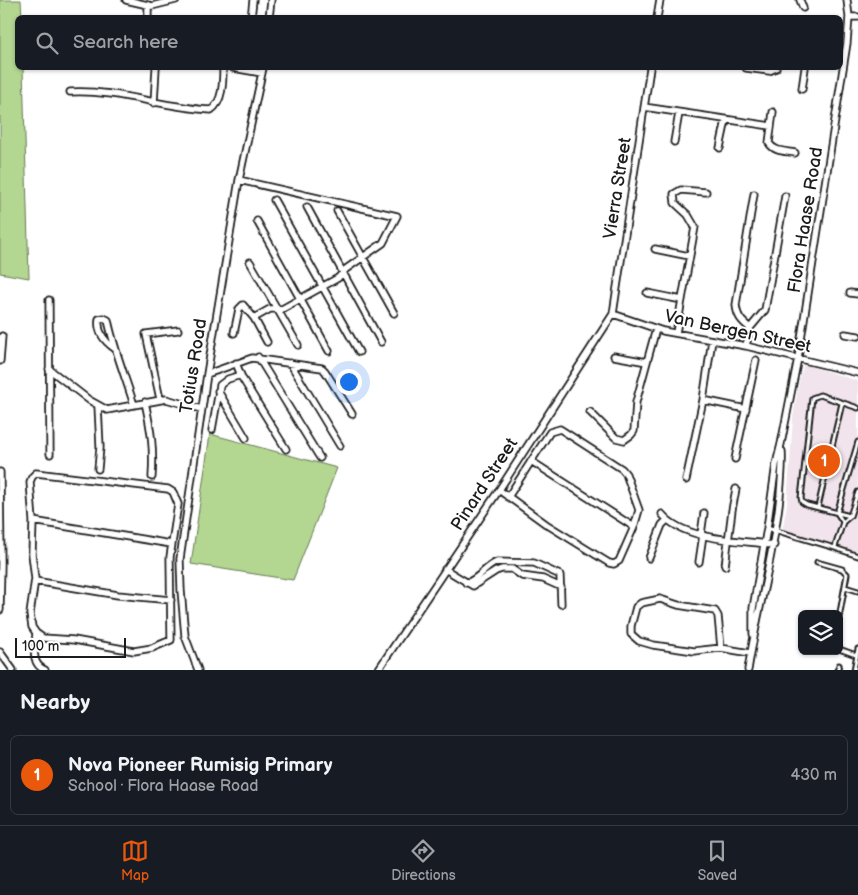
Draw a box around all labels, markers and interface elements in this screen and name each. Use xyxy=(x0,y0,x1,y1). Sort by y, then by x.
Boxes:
search box xyxy=(15,15,843,70)
icon: search xyxy=(33,29,61,57)
text: Search here xyxy=(73,31,178,54)
street label: Vierra Street xyxy=(599,135,636,240)
street label: Flora Haase Road xyxy=(784,146,827,295)
street label: Van Bergen Street xyxy=(663,306,814,357)
street label: Totius Road xyxy=(176,317,211,415)
your location xyxy=(336,369,362,395)
street label: Pinard Street xyxy=(447,434,522,535)
pin: 1 xyxy=(808,442,840,480)
map controls xyxy=(798,610,843,655)
button: layers xyxy=(798,610,843,655)
scale bar xyxy=(15,635,126,658)
text: 100 m xyxy=(22,638,59,655)
text: Nearby xyxy=(20,690,90,715)
text: Nova Pioneer Rumisig Primary xyxy=(68,754,332,777)
text: 1 xyxy=(34,766,40,785)
text: 430 m xyxy=(790,766,837,785)
text: School · Flora Haase Road xyxy=(68,777,258,796)
tab: Map xyxy=(121,837,149,884)
tab: Directions xyxy=(391,837,456,884)
tab: Saved xyxy=(698,837,737,884)

